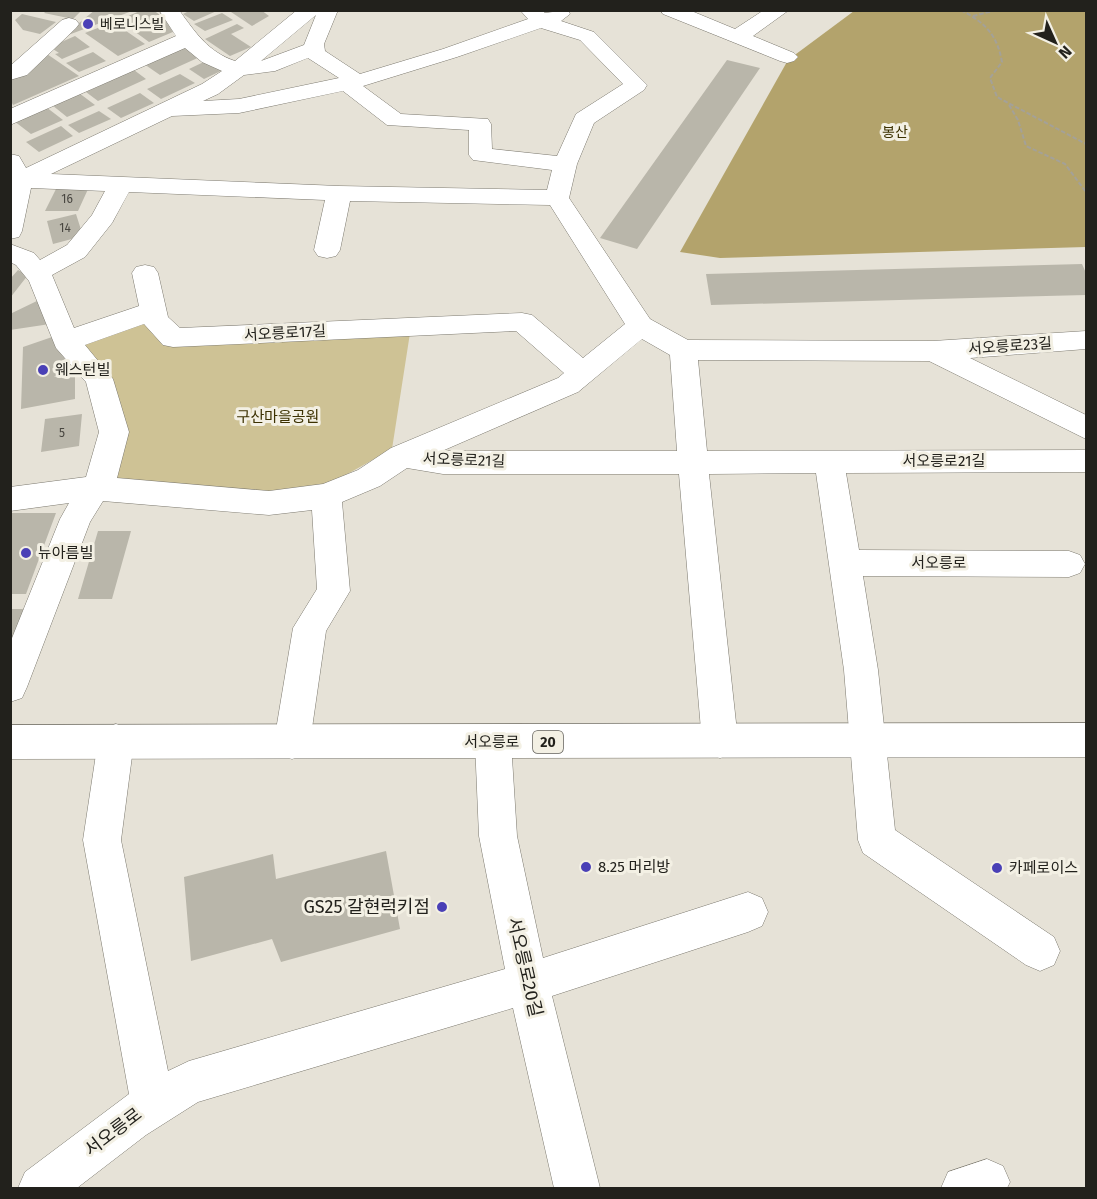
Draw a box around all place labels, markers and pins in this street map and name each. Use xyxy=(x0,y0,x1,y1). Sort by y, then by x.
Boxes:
place label: 베로니스빌 xyxy=(100,16,164,33)
marker: 베로니스빌 xyxy=(81,17,95,31)
place label: 웨스턴빌 xyxy=(55,361,110,379)
marker: 웨스턴빌 xyxy=(36,363,50,377)
place label: 뉴아름빌 xyxy=(38,544,93,562)
marker: 뉴아름빌 xyxy=(19,546,33,560)
place label: 8.25 머리방 xyxy=(598,858,670,876)
place label: 카페로이스 xyxy=(1009,859,1078,877)
marker: 8.25 머리방 xyxy=(579,860,593,874)
marker: 카페로이스 xyxy=(990,861,1004,875)
place label: GS25 갈현럭키점 xyxy=(304,896,430,918)
marker: GS25 갈현럭키점 xyxy=(435,900,449,914)

